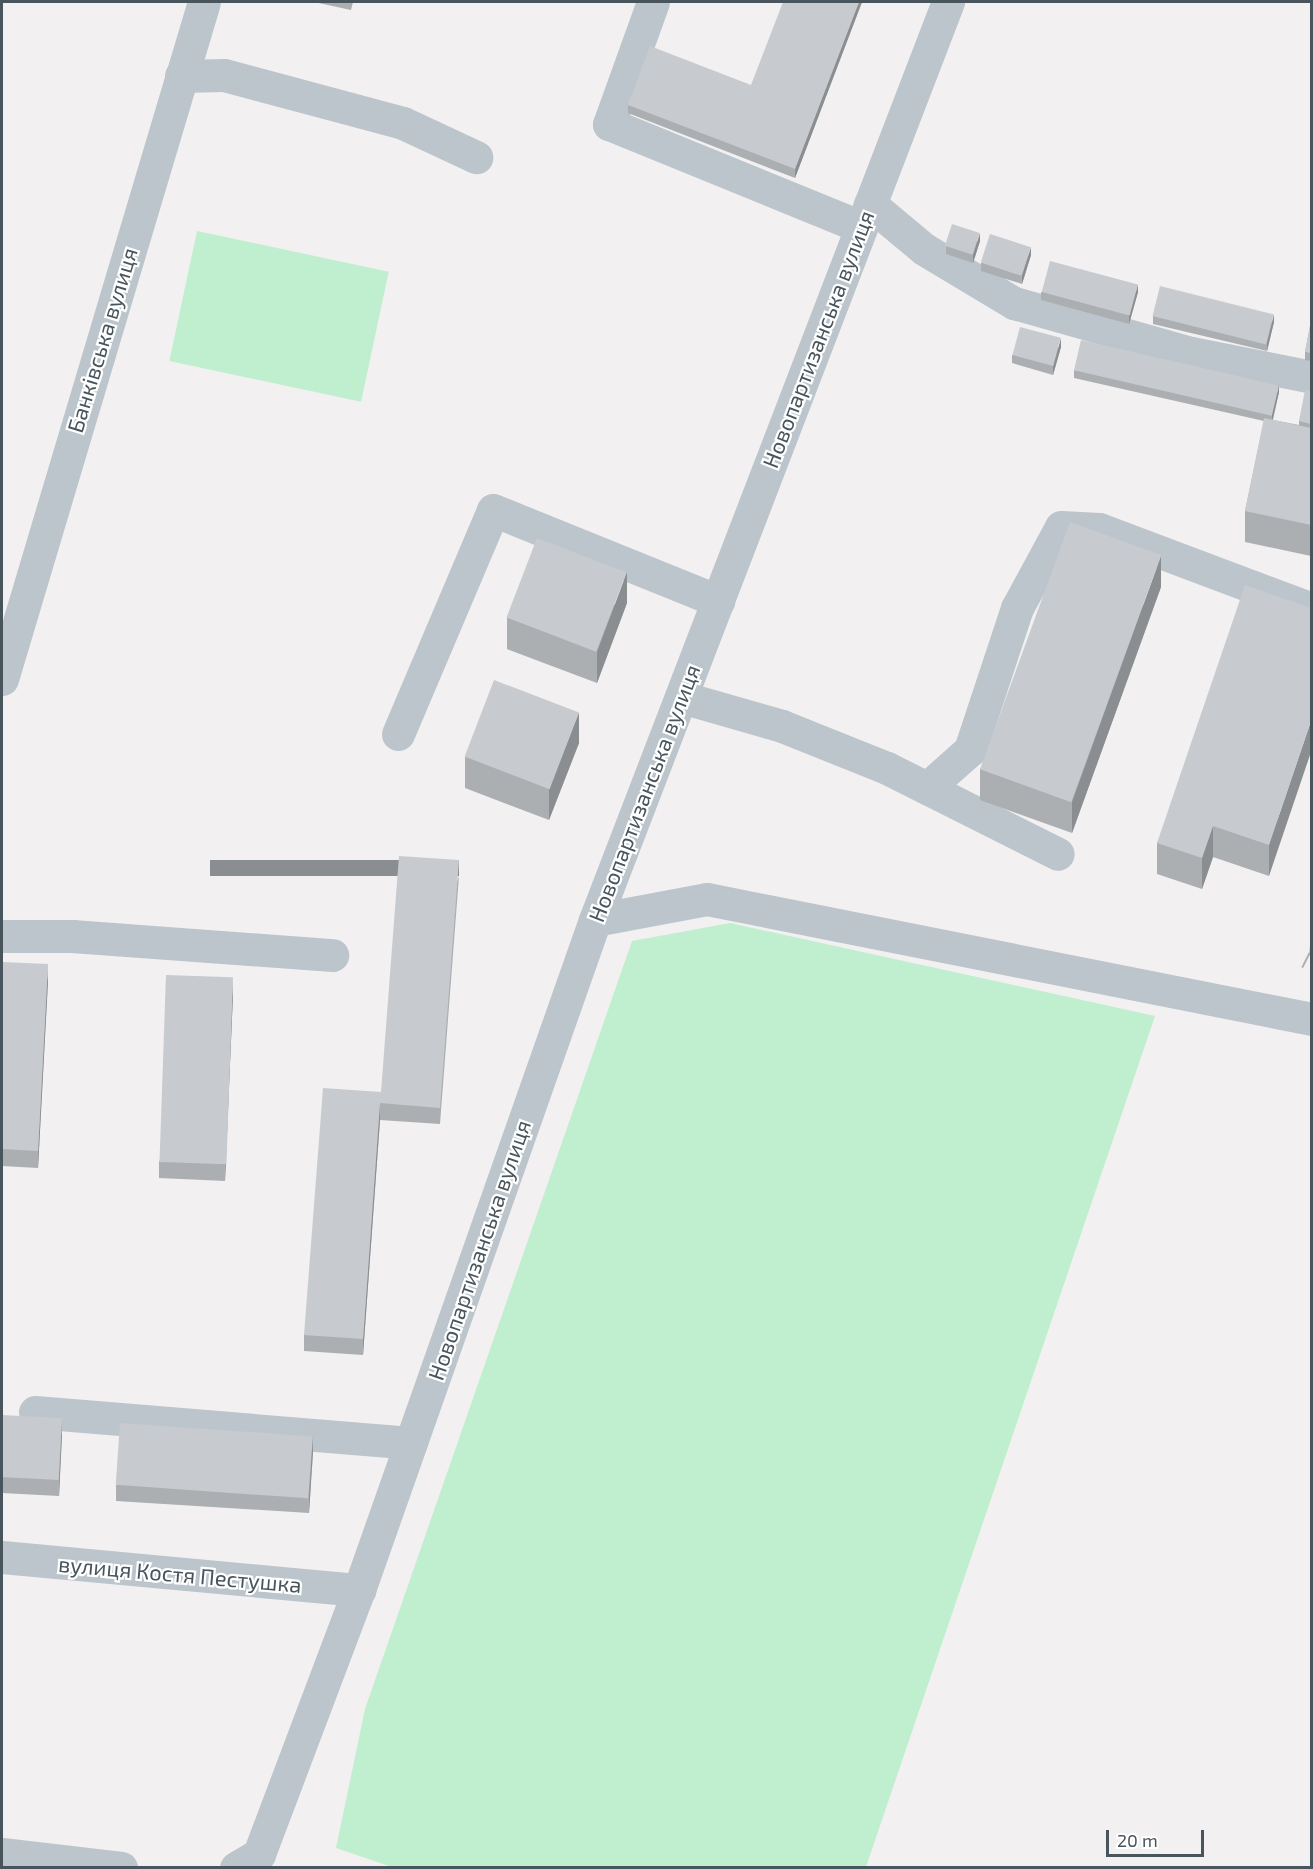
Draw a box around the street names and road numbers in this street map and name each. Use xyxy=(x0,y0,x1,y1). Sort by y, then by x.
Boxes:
street label: Новопартизанська вулиця xyxy=(757,207,879,471)
street label: Банківська вулиця xyxy=(61,244,143,436)
street label: Новопартизанська вулиця xyxy=(583,661,705,925)
street label: Новопартизанська вулиця xyxy=(422,1116,536,1384)
street label: вулиця Костя Пестушка xyxy=(57,1550,303,1598)

